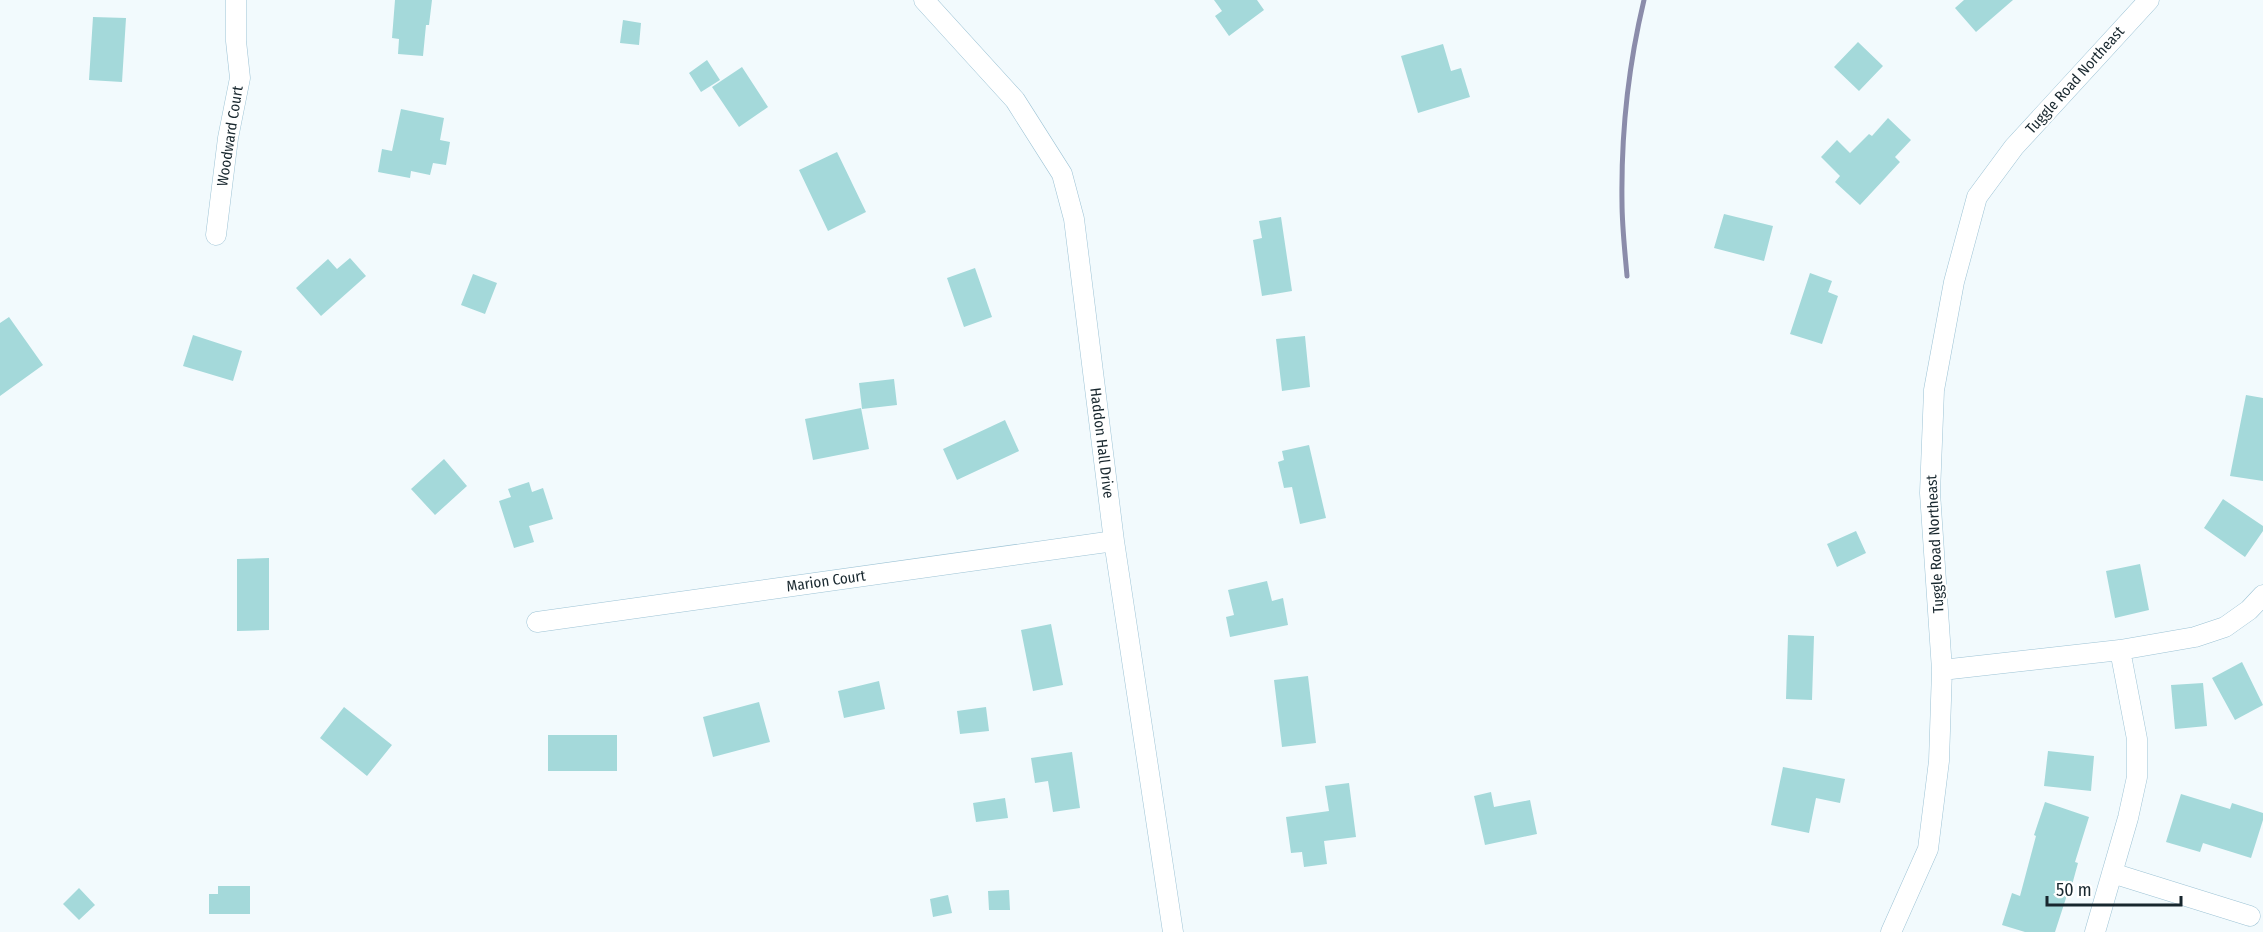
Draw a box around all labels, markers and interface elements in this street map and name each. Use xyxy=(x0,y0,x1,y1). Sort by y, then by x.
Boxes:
street label: Tuggle Road Northeast xyxy=(2022,22,2128,138)
street label: Woodward Court xyxy=(213,84,247,188)
street label: Haddon Hall Drive xyxy=(1086,387,1118,499)
street label: Tuggle Road Northeast xyxy=(1922,474,1948,614)
street label: Marion Court xyxy=(785,567,867,595)
scale bar xyxy=(2047,869,2180,907)
text: 50 m xyxy=(2056,879,2092,901)

